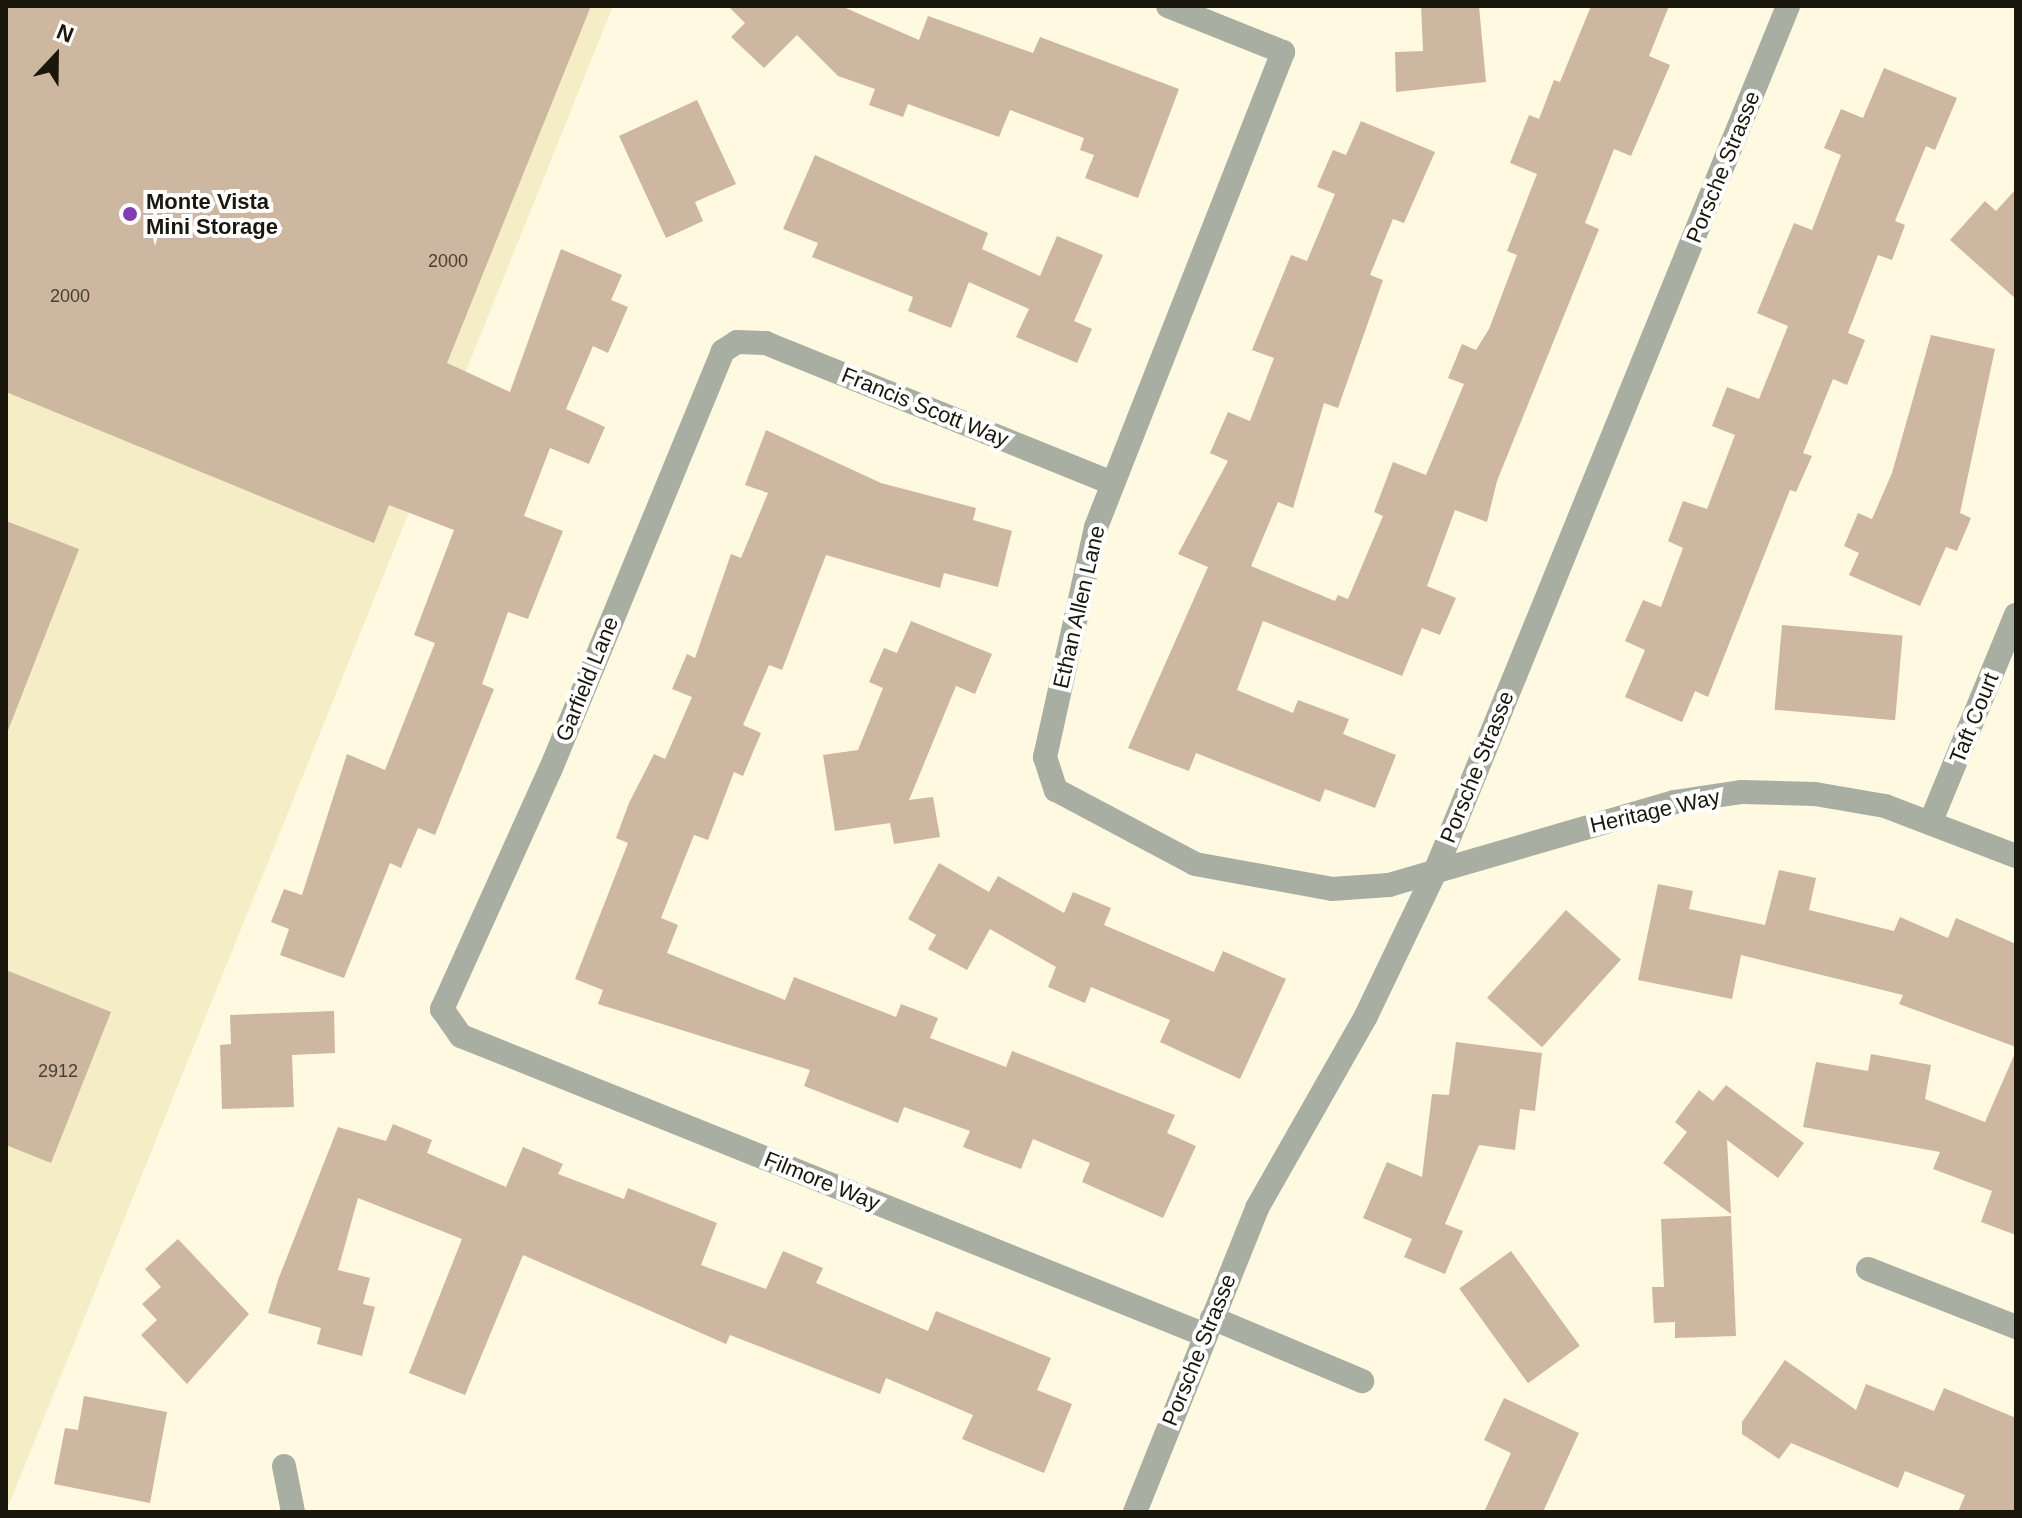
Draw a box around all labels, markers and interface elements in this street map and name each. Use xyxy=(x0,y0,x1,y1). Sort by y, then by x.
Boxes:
north arrow xyxy=(16,16,96,96)
text: N xyxy=(53,19,77,48)
street label: Porsche Strasse xyxy=(1681,87,1765,247)
place label: Monte Vista Mini Storage xyxy=(146,188,278,240)
marker: Monte Vista Mini Storage xyxy=(121,205,139,223)
house number: 2000 xyxy=(428,250,468,272)
house number: 2000 xyxy=(50,285,90,307)
street label: Francis Scott Way xyxy=(838,361,1012,453)
street label: Ethan Allen Lane xyxy=(1047,522,1111,692)
street label: Garfield Lane xyxy=(550,613,624,745)
street label: Taft Court xyxy=(1944,669,2004,767)
street label: Porsche Strasse xyxy=(1435,687,1519,847)
street label: Heritage Way xyxy=(1588,783,1722,839)
house number: 2912 xyxy=(38,1060,78,1082)
street label: Filmore Way xyxy=(760,1146,884,1216)
street label: Porsche Strasse xyxy=(1157,1270,1241,1430)

